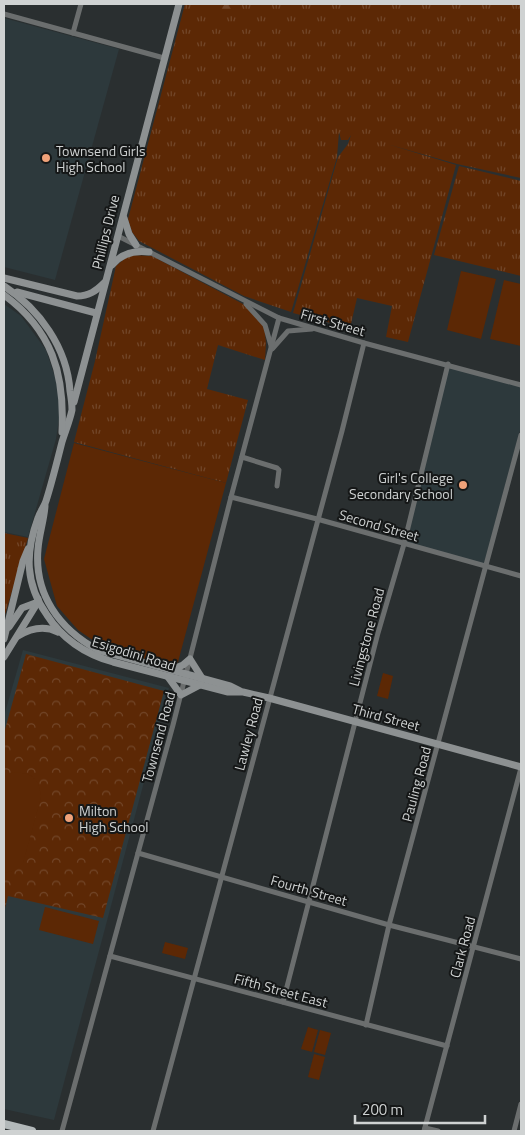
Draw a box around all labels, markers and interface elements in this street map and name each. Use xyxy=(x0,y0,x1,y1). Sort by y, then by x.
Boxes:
place label: Townsend Girls High School xyxy=(56,140,145,177)
marker: Townsend Girls High School xyxy=(40,152,52,164)
street label: Phillips Drive xyxy=(86,193,124,271)
street label: First Street xyxy=(298,303,368,341)
place label: Girl's College Secondary School xyxy=(349,467,453,504)
marker: Girl's College Secondary School xyxy=(457,479,469,491)
street label: Second Street xyxy=(337,504,421,546)
street label: Livingstone Road xyxy=(343,585,389,689)
street label: Esigodini Road xyxy=(90,630,178,676)
street label: Townsend Road xyxy=(136,689,180,785)
street label: Lawley Road xyxy=(228,695,268,773)
street label: Third Street xyxy=(350,698,422,736)
street label: Pauling Road xyxy=(396,744,436,824)
place label: Milton High School xyxy=(79,800,149,837)
marker: Milton High School xyxy=(63,812,75,824)
street label: Fourth Street xyxy=(268,869,350,911)
street label: Clark Road xyxy=(444,914,480,980)
street label: Fifth Street East xyxy=(232,967,330,1013)
scale bar xyxy=(355,1092,485,1124)
text: 200 m xyxy=(362,1098,403,1121)

